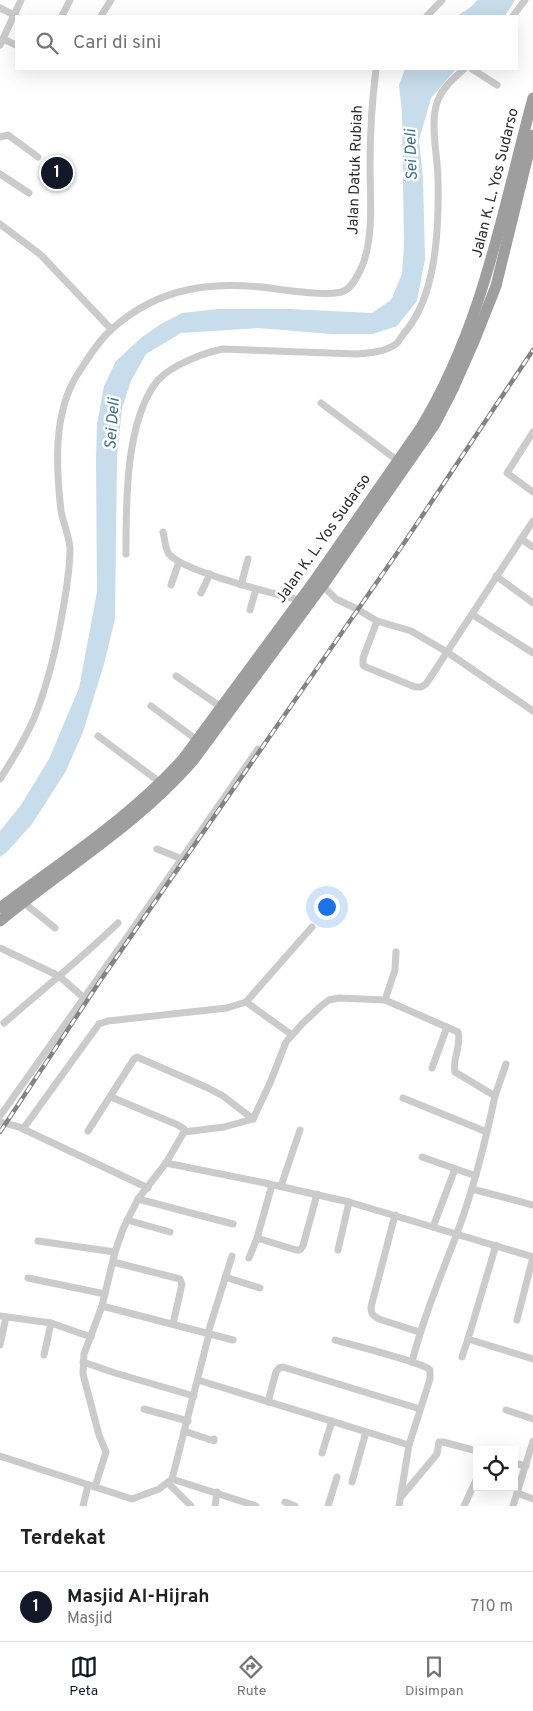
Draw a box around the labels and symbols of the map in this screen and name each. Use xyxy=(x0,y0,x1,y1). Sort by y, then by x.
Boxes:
street label: Jalan Datuk Rubiah xyxy=(344,105,368,235)
street label: Jalan K. L. Yos Sudarso xyxy=(468,106,524,260)
water label: Sei Deli xyxy=(401,128,423,181)
pin: 1 xyxy=(41,154,73,192)
water label: Sei Deli xyxy=(101,397,125,450)
street label: Jalan K. L. Yos Sudarso xyxy=(272,471,376,607)
your location xyxy=(314,894,340,920)

